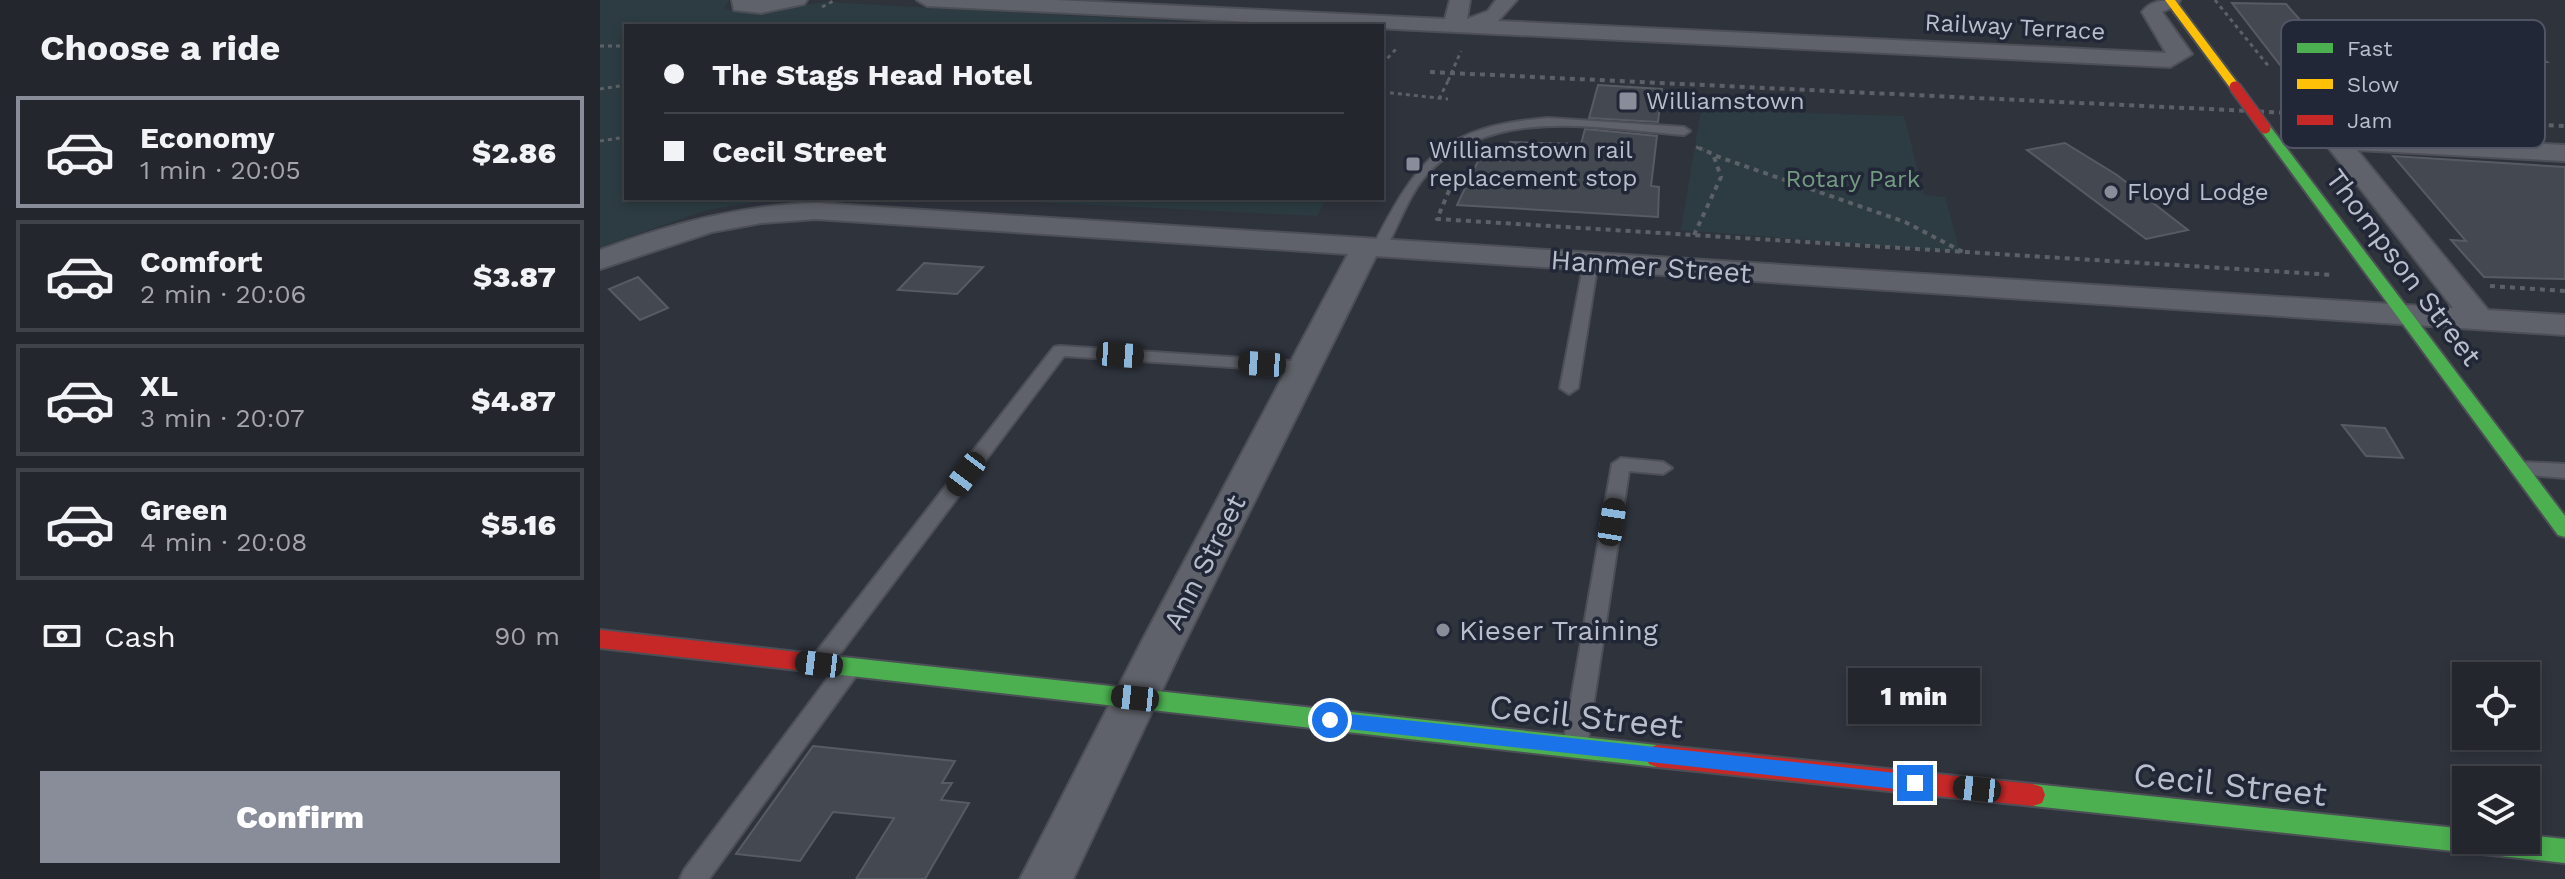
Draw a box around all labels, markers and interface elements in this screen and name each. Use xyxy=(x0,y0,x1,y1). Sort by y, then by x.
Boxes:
street label: Railway Terrace xyxy=(1924,8,2106,46)
legend xyxy=(2281,20,2545,148)
text: Choose a ride xyxy=(40,27,280,69)
text: Fast xyxy=(2347,36,2393,61)
text: The Stags Head Hotel xyxy=(712,57,1032,92)
text: Slow xyxy=(2347,72,2399,97)
place label: Williamstown xyxy=(1646,87,1805,115)
marker: Williamstown xyxy=(1617,90,1639,112)
text: Jam xyxy=(2347,108,2392,133)
icon: car xyxy=(44,116,116,188)
text: Economy xyxy=(140,120,275,155)
text: Cecil Street xyxy=(712,134,886,169)
text: $2.86 xyxy=(472,135,556,170)
place label: Williamstown rail replacement stop xyxy=(1429,136,1637,192)
text: 1 min · 20:05 xyxy=(140,155,301,185)
marker: Williamstown rail replacement stop xyxy=(1404,155,1422,173)
street label: Thompson Street xyxy=(2319,163,2488,372)
park label: Rotary Park xyxy=(1786,165,1921,193)
place label: Floyd Lodge xyxy=(2127,178,2269,206)
marker: Floyd Lodge xyxy=(2102,183,2120,201)
icon: car xyxy=(44,240,116,312)
street label: Hanmer Street xyxy=(1550,243,1753,290)
text: Comfort xyxy=(140,244,262,279)
text: $3.87 xyxy=(473,259,556,294)
text: 2 min · 20:06 xyxy=(140,279,306,309)
car xyxy=(1095,341,1145,369)
car xyxy=(1237,350,1287,378)
icon: car xyxy=(44,364,116,436)
text: XL xyxy=(140,368,178,403)
text: $4.87 xyxy=(471,383,556,418)
text: 3 min · 20:07 xyxy=(140,403,305,433)
car xyxy=(942,448,990,500)
icon: car xyxy=(44,488,116,560)
street label: Ann Street xyxy=(1156,489,1253,635)
text: Green xyxy=(140,492,228,527)
car xyxy=(1596,496,1628,548)
text: $5.16 xyxy=(481,507,556,542)
text: 4 min · 20:08 xyxy=(140,527,307,557)
icon: cash xyxy=(40,614,84,658)
place label: Kieser Training xyxy=(1459,614,1658,647)
text: Cash xyxy=(104,619,176,654)
text: 90 m xyxy=(494,621,560,651)
marker: Kieser Training xyxy=(1434,621,1452,639)
car xyxy=(794,649,844,679)
map controls xyxy=(2452,662,2540,854)
button: locate xyxy=(2452,662,2540,750)
callout: 1 min xyxy=(1849,667,1981,723)
text: 1 min xyxy=(1881,681,1947,711)
car xyxy=(1110,684,1160,712)
street label: Cecil Street xyxy=(1487,686,1685,746)
route start xyxy=(1312,702,1348,738)
street label: Cecil Street xyxy=(2131,754,2329,814)
route end xyxy=(1897,765,1933,801)
button: layers xyxy=(2452,766,2540,854)
button: Confirm xyxy=(40,771,560,863)
car xyxy=(1952,775,2002,803)

